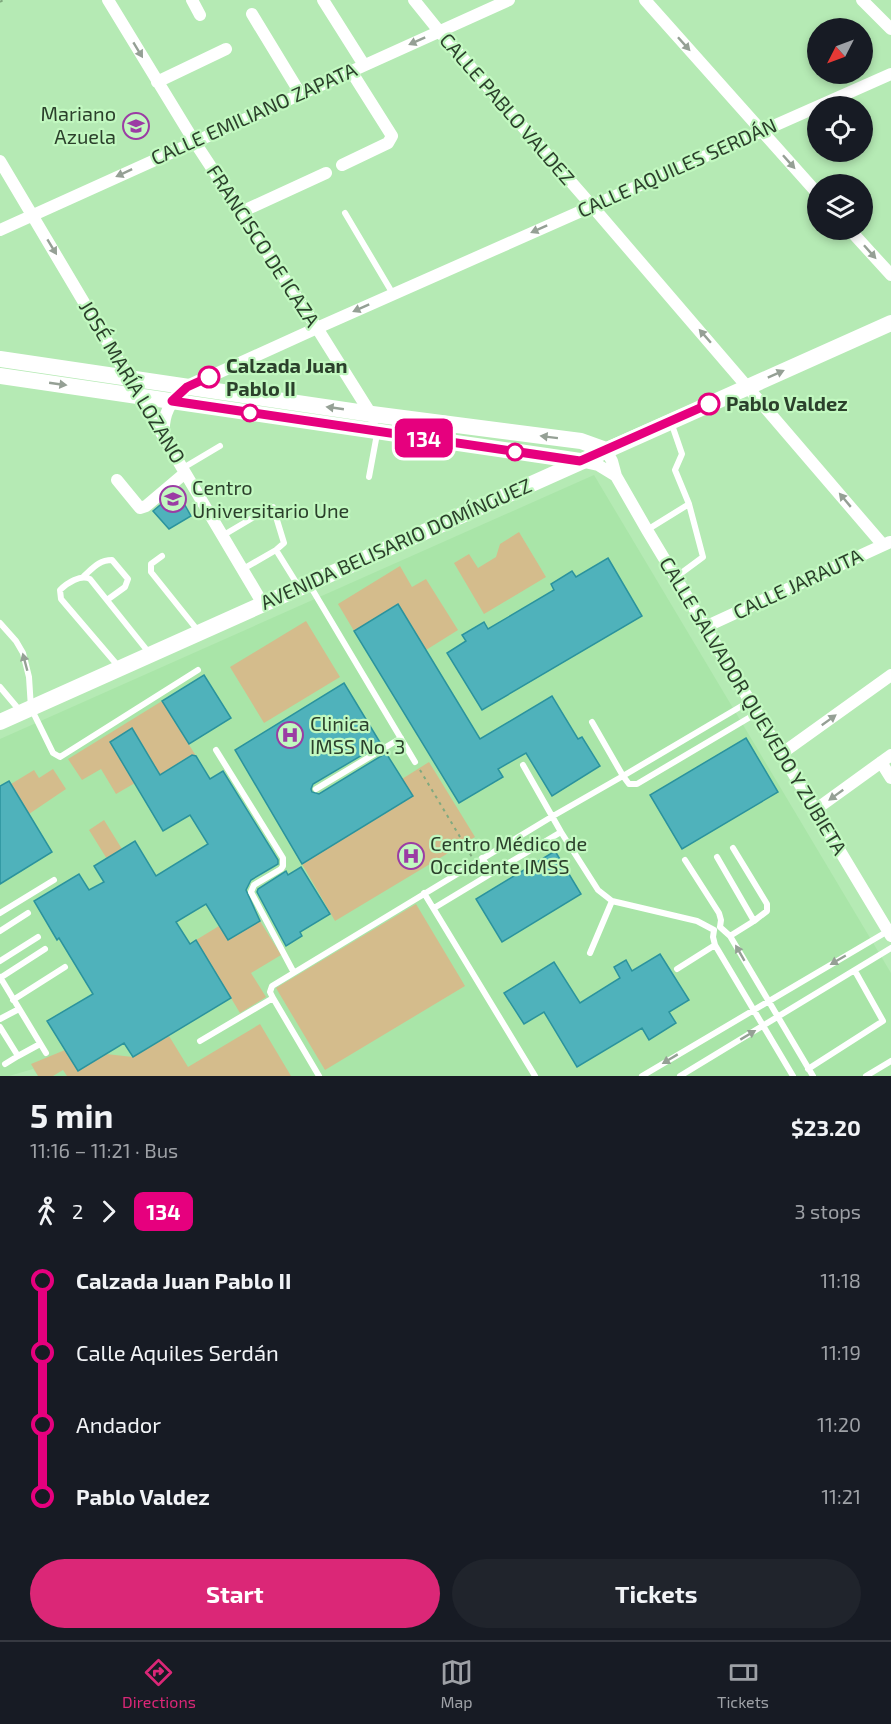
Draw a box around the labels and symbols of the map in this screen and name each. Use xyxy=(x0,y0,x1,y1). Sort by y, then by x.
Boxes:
north arrow xyxy=(807,18,873,84)
street label: CALLE PABLO VALDEZ xyxy=(435,28,580,189)
one-way arrow xyxy=(677,36,690,51)
one-way arrow xyxy=(408,37,426,46)
one-way arrow xyxy=(133,42,144,58)
street label: CALLE EMILIANO ZAPATA xyxy=(147,57,361,169)
place label: Mariano Azuela xyxy=(41,101,116,148)
school or university icon: Mariano Azuela xyxy=(121,111,151,141)
street label: CALLE AQUILES SERDÁN xyxy=(573,112,780,222)
one-way arrow xyxy=(782,154,795,169)
street label: FRANCISCO DE ICAZA xyxy=(202,160,325,331)
one-way arrow xyxy=(115,168,133,178)
one-way arrow xyxy=(530,225,547,234)
one-way arrow xyxy=(47,239,57,256)
one-way arrow xyxy=(863,245,877,260)
street label: JOSÉ MARÍA LOZANO xyxy=(75,296,191,467)
one-way arrow xyxy=(351,303,369,313)
one-way arrow xyxy=(699,329,712,344)
place label: Calzada Juan Pablo II xyxy=(226,353,348,400)
marker: Calzada Juan Pablo II xyxy=(198,366,220,388)
one-way arrow xyxy=(767,369,785,379)
one-way arrow xyxy=(48,380,67,389)
place label: Pablo Valdez xyxy=(726,391,848,415)
marker: Pablo Valdez xyxy=(698,393,720,415)
unlabelled marker xyxy=(241,404,259,422)
one-way arrow xyxy=(326,404,345,413)
line badge: 134 xyxy=(390,418,458,458)
one-way arrow xyxy=(540,432,559,441)
unlabelled marker xyxy=(506,443,524,461)
street label: AVENIDA BELISARIO DOMÍNGUEZ xyxy=(256,472,535,614)
place label: Centro Universitario Une xyxy=(192,475,349,522)
school or university icon: Centro Universitario Une xyxy=(158,484,188,514)
one-way arrow xyxy=(839,492,852,508)
street label: CALLE JARAUTA xyxy=(729,542,867,624)
street label: CALLE SALVADOR QUEVEDO Y ZUBIETA xyxy=(655,552,853,859)
one-way arrow xyxy=(20,653,30,671)
place label: Clinica IMSS No. 3 xyxy=(310,711,405,758)
one-way arrow xyxy=(821,714,836,726)
hospital icon: Clinica IMSS No. 3 xyxy=(275,720,305,750)
one-way arrow xyxy=(828,789,844,800)
place label: Centro Médico de Occidente IMSS xyxy=(430,831,587,878)
hospital icon: Centro Médico de Occidente IMSS xyxy=(396,841,426,871)
one-way arrow xyxy=(735,945,746,961)
one-way arrow xyxy=(829,955,846,965)
one-way arrow xyxy=(740,1029,756,1040)
one-way arrow xyxy=(662,1054,678,1065)

